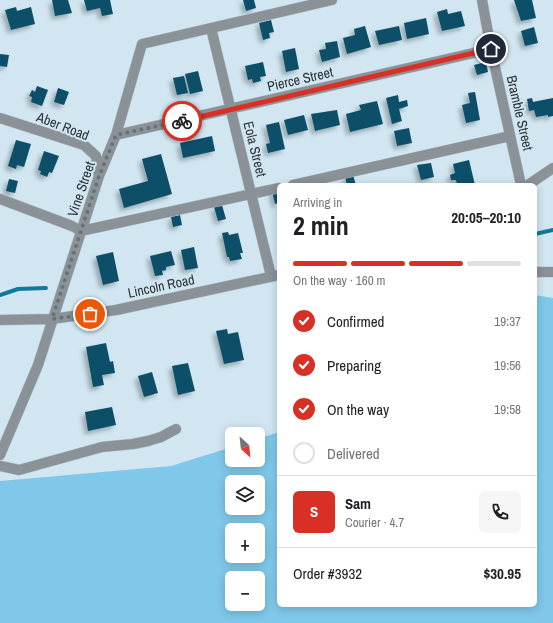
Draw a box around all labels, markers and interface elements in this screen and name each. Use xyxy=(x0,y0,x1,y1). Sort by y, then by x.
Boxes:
pin xyxy=(474,32,508,66)
icon: home xyxy=(480,38,502,60)
street label: Pierce Street xyxy=(265,63,335,95)
street label: Bramble Street xyxy=(503,74,537,152)
courier xyxy=(162,101,202,141)
street label: Aber Road xyxy=(33,107,92,144)
icon: bike xyxy=(171,110,193,132)
street label: Eola Street xyxy=(239,119,271,179)
street label: Vine Street xyxy=(63,159,99,219)
text: Arriving in xyxy=(293,194,342,211)
text: 20:05–20:10 xyxy=(451,207,521,228)
text: 2 min xyxy=(293,208,349,243)
street label: Lincoln Road xyxy=(126,270,196,302)
text: On the way · 160 m xyxy=(293,272,385,289)
pin xyxy=(73,297,107,331)
icon: bag xyxy=(79,303,101,325)
icon: check xyxy=(293,310,315,332)
text: Confirmed xyxy=(327,311,384,332)
text: 19:37 xyxy=(494,313,521,330)
icon: check xyxy=(293,354,315,376)
text: Preparing xyxy=(327,355,381,376)
text: 19:56 xyxy=(494,357,521,374)
icon: check xyxy=(293,398,315,420)
text: On the way xyxy=(327,399,389,420)
text: 19:58 xyxy=(494,401,521,418)
north arrow xyxy=(225,427,265,467)
map controls xyxy=(225,427,265,611)
text: Delivered xyxy=(327,443,380,464)
button: layers xyxy=(225,475,265,515)
button: phone xyxy=(479,491,521,533)
text: Sam xyxy=(345,493,371,514)
text: S xyxy=(310,501,318,522)
text: Courier · 4.7 xyxy=(345,514,404,531)
button: + xyxy=(225,523,265,563)
text: Order #3932 xyxy=(293,563,362,584)
text: $30.95 xyxy=(483,563,521,584)
button: − xyxy=(225,571,265,611)

